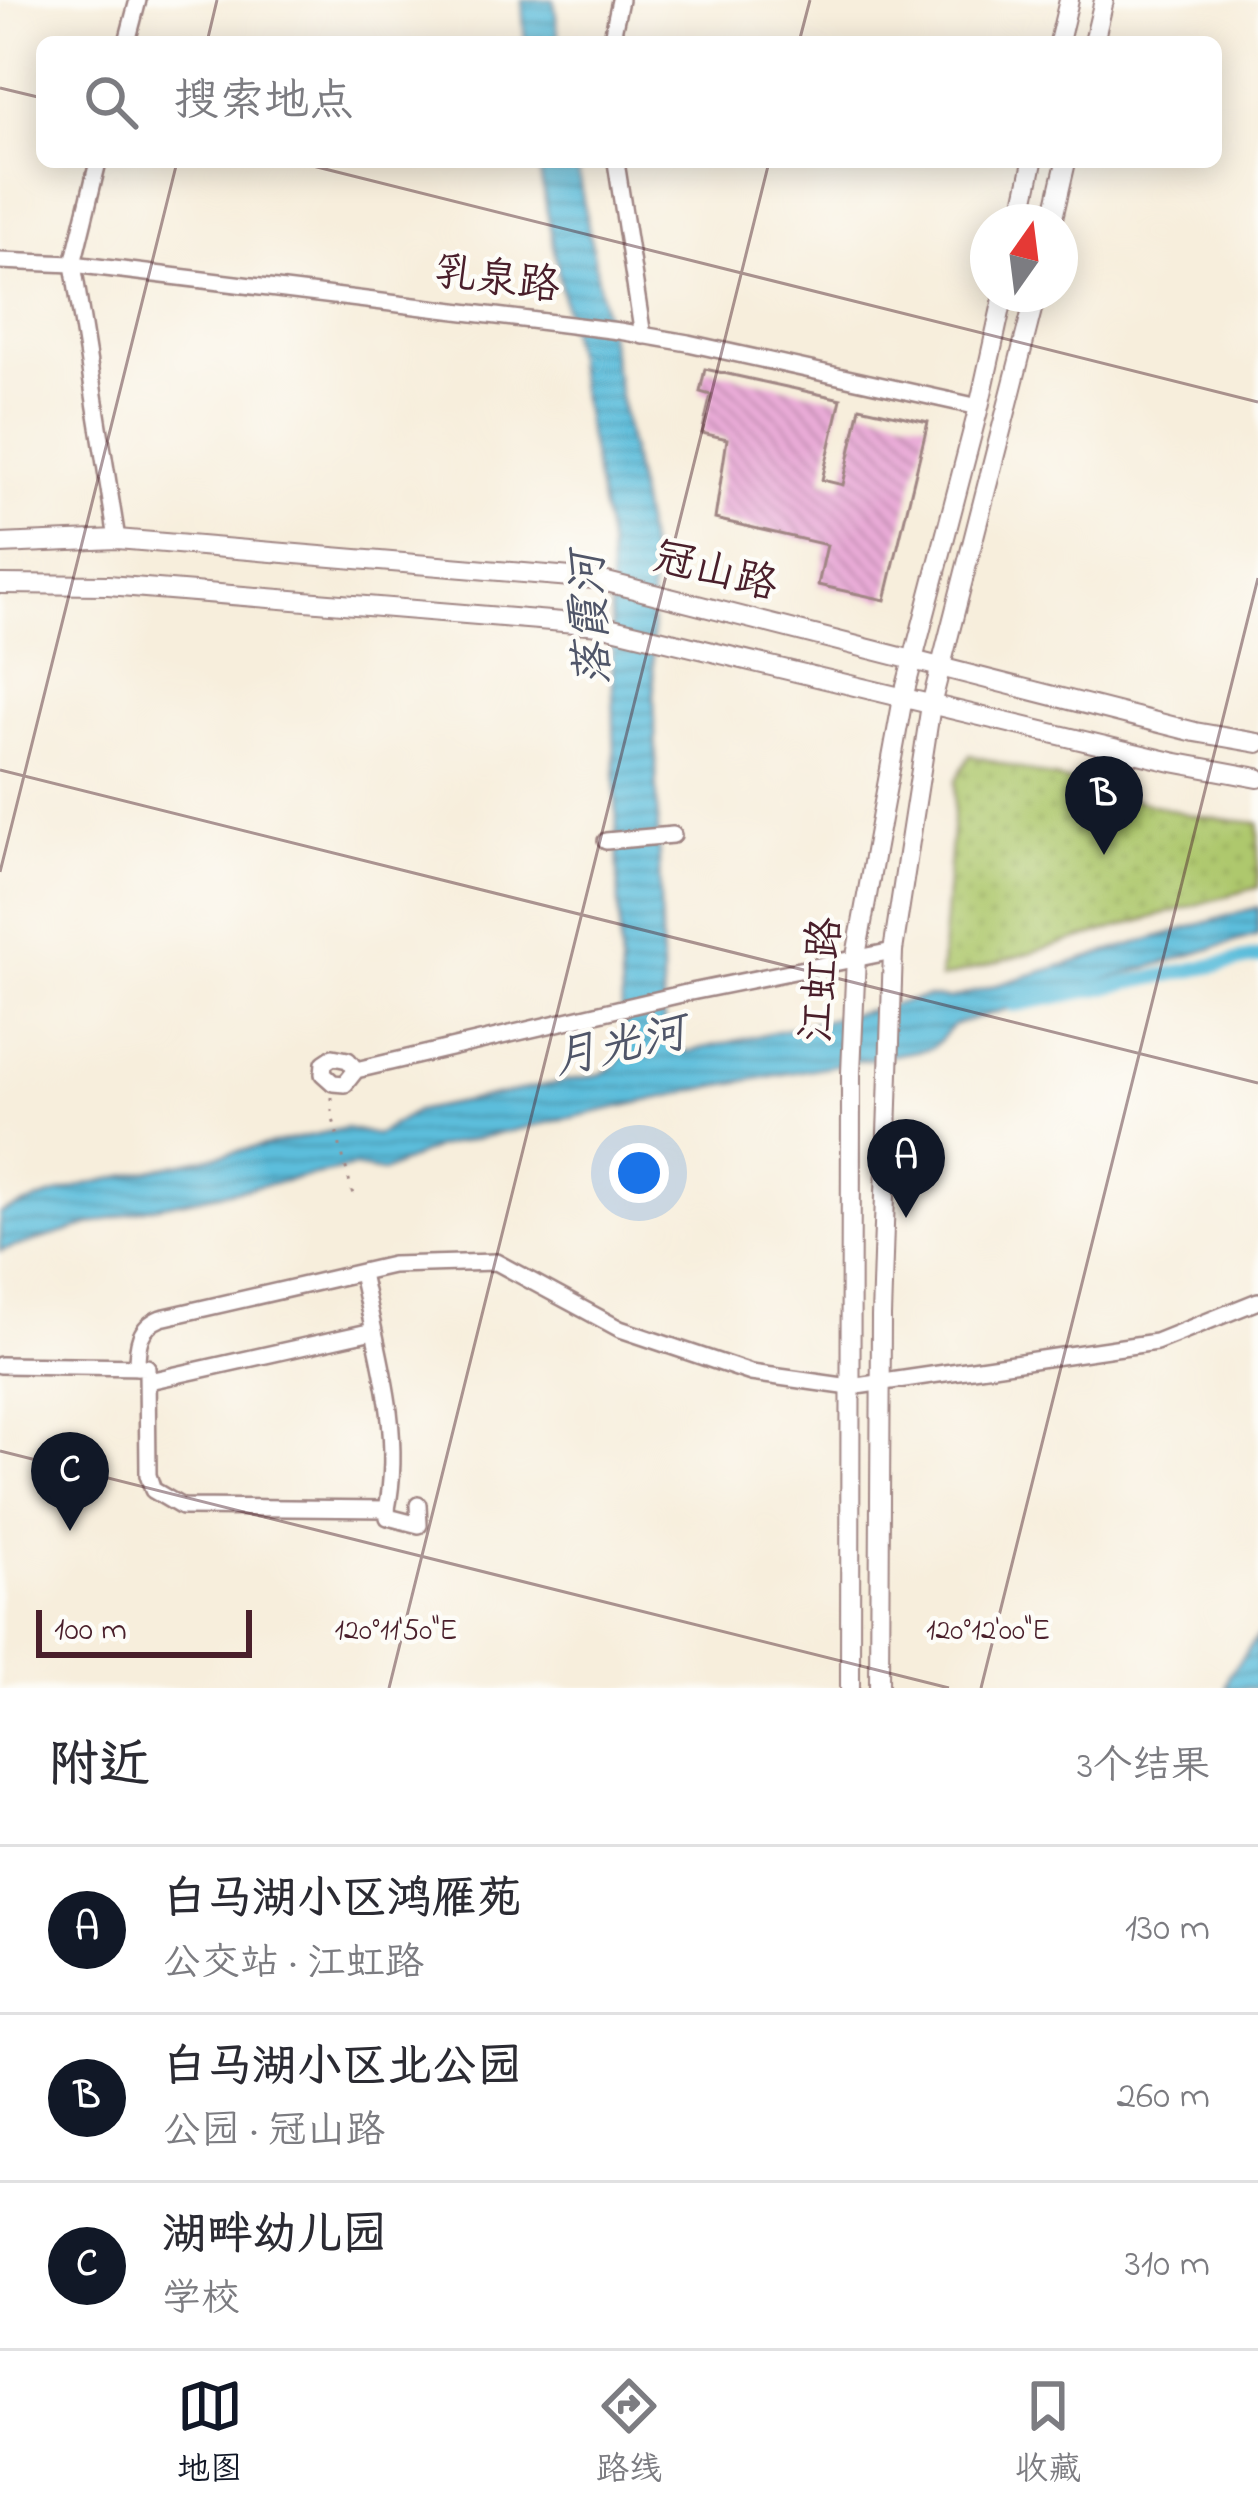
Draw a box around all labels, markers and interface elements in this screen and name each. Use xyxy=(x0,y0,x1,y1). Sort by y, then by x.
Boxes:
search box xyxy=(36,36,1222,168)
icon: search xyxy=(78,69,144,135)
text: 搜索地点 xyxy=(174,70,354,136)
north arrow xyxy=(970,204,1078,312)
street label: 乳泉路 xyxy=(431,243,563,319)
street label: 冠山路 xyxy=(646,528,784,618)
water label: 落霞河 xyxy=(556,543,629,688)
pin: B xyxy=(1065,756,1143,855)
street label: 江虹路 xyxy=(787,915,859,1045)
water label: 月光河 xyxy=(547,1000,700,1094)
pin: A xyxy=(867,1119,945,1218)
your location xyxy=(609,1143,669,1203)
pin: C xyxy=(31,1432,109,1531)
scale bar xyxy=(36,1604,252,1657)
text: 100 m xyxy=(54,1607,127,1655)
text: 120°11'50"E xyxy=(335,1610,458,1654)
text: 120°12'00"E xyxy=(926,1610,1050,1654)
text: 附近 xyxy=(48,1730,150,1805)
text: 3个结果 xyxy=(1077,1739,1210,1796)
text: 白马湖小区鸿雁苑 xyxy=(162,1868,522,1934)
text: A xyxy=(75,1901,99,1958)
text: 130 m xyxy=(1125,1901,1210,1958)
text: 公交站 · 江虹路 xyxy=(162,1936,424,1993)
text: 白马湖小区北公园 xyxy=(162,2036,522,2102)
text: B xyxy=(74,2069,100,2126)
text: 260 m xyxy=(1117,2069,1210,2126)
text: 公园 · 冠山路 xyxy=(162,2104,385,2161)
text: 湖畔幼儿园 xyxy=(162,2204,387,2270)
text: C xyxy=(76,2237,98,2294)
text: 310 m xyxy=(1125,2237,1210,2294)
text: 学校 xyxy=(162,2272,240,2329)
tab: 地图 xyxy=(177,2373,243,2495)
tab: 路线 xyxy=(596,2373,662,2495)
tab: 收藏 xyxy=(1015,2373,1081,2495)

